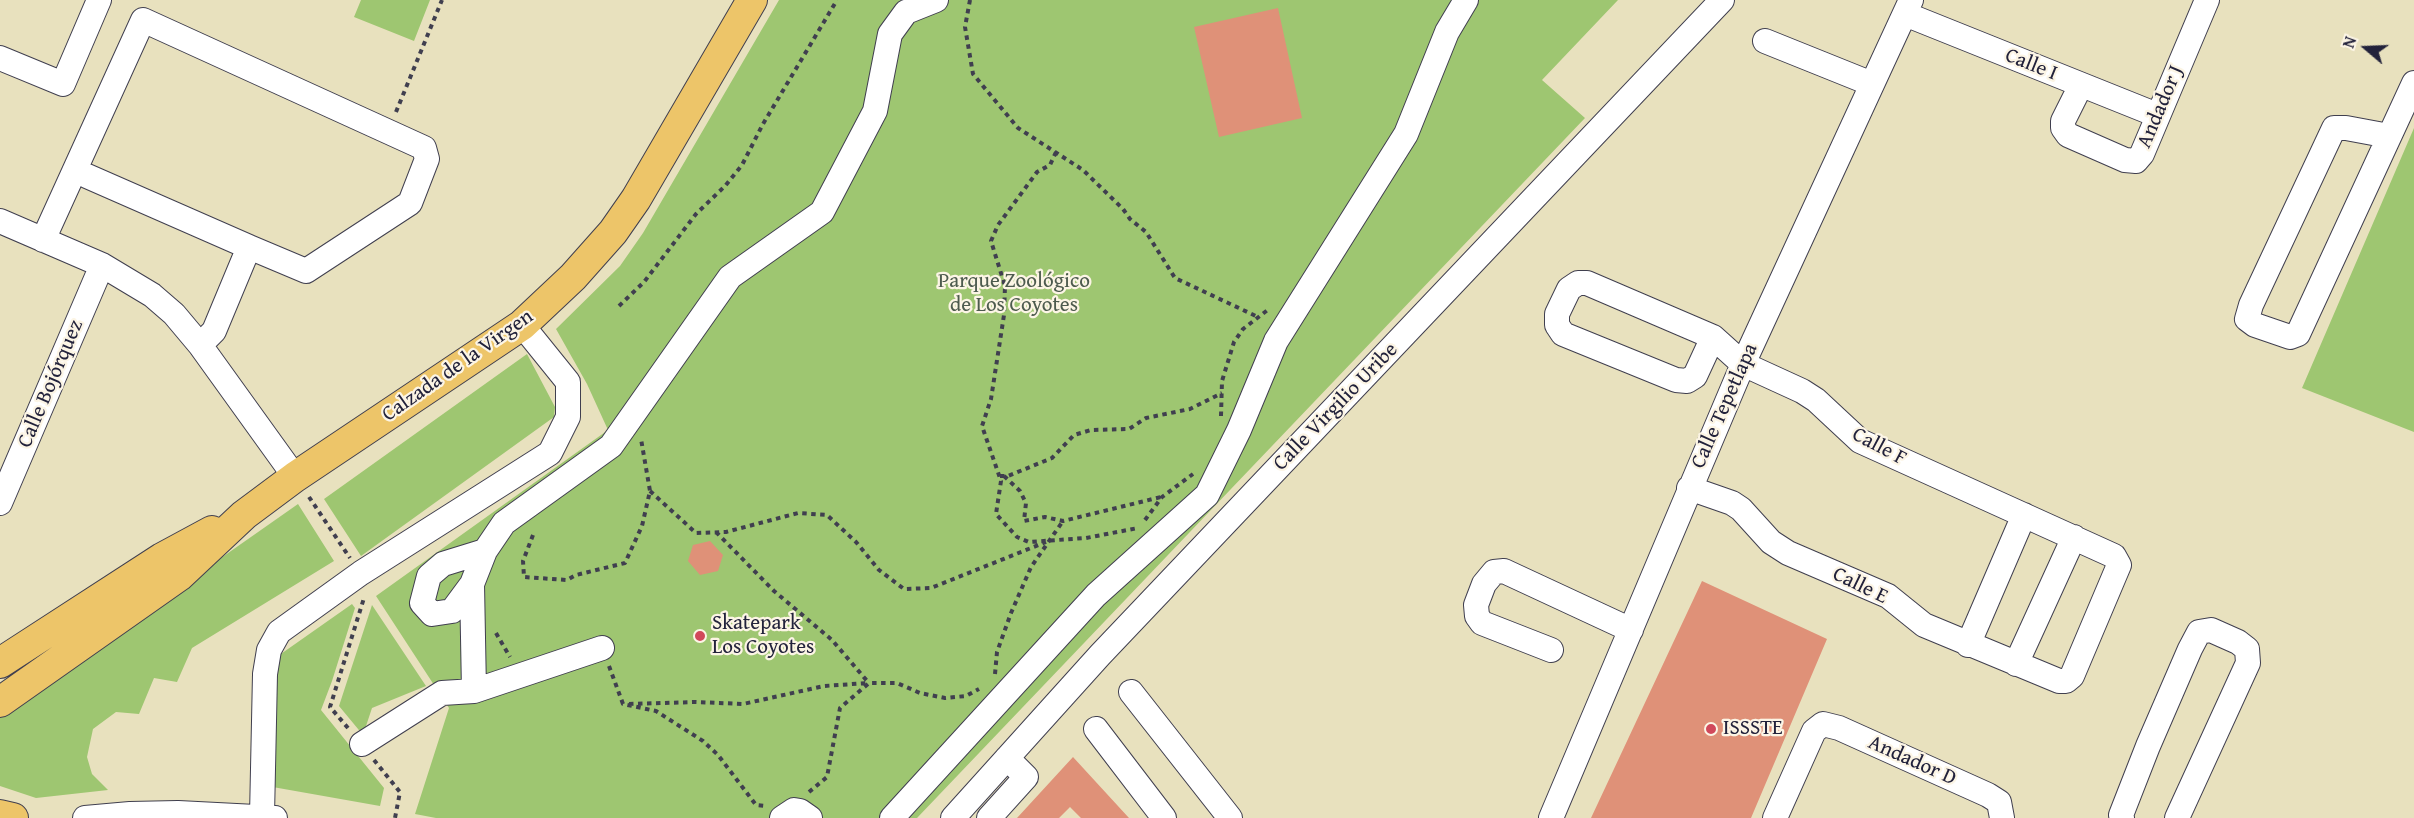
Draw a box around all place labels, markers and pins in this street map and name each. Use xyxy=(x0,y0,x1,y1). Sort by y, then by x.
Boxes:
place label: Skatepark Los Coyotes xyxy=(712,611,814,661)
marker: Skatepark Los Coyotes xyxy=(693,629,707,643)
place label: ISSSTE xyxy=(1723,716,1783,742)
marker: ISSSTE xyxy=(1704,722,1718,736)

